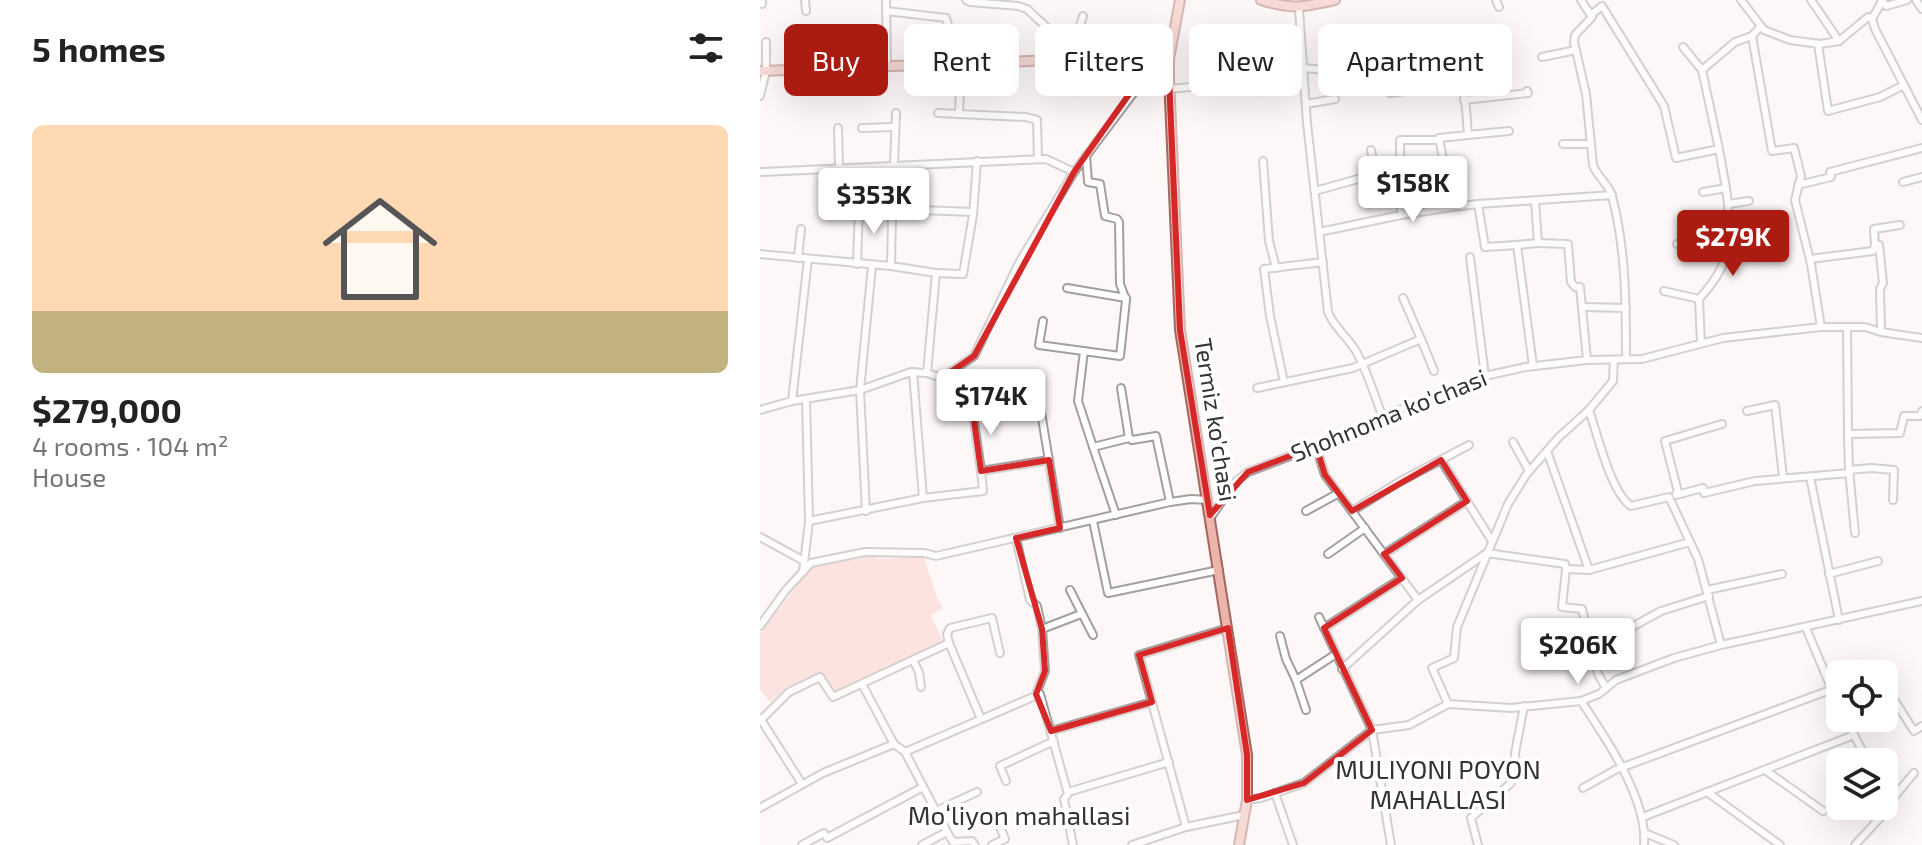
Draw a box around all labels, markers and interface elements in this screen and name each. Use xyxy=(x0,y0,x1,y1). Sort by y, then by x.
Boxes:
chip: Buy xyxy=(784,24,888,96)
chip: Rent xyxy=(904,24,1019,96)
chip: Filters xyxy=(1035,24,1173,96)
chip: New xyxy=(1189,24,1302,96)
chip: Apartment xyxy=(1318,24,1512,96)
icon: filters xyxy=(684,26,728,70)
text: 5 homes xyxy=(32,28,166,69)
pin: $158K xyxy=(1357,156,1469,224)
text: $158K xyxy=(1376,166,1450,197)
pin: $353K xyxy=(818,168,930,236)
icon: home xyxy=(308,177,452,321)
text: $353K xyxy=(836,178,912,209)
pin: $279K xyxy=(1677,210,1789,278)
text: $279K xyxy=(1695,220,1771,251)
street label: Termiz ko'chasi xyxy=(1189,336,1244,504)
street label: Shohnoma ko'chasi xyxy=(1286,362,1491,467)
pin: $174K xyxy=(935,369,1047,437)
text: $174K xyxy=(954,379,1028,410)
text: $279,000 xyxy=(32,389,182,430)
text: 4 rooms · 104 m² xyxy=(32,430,228,461)
text: House xyxy=(32,461,106,492)
pin: $206K xyxy=(1522,618,1634,686)
text: $206K xyxy=(1539,628,1617,659)
map controls xyxy=(1826,660,1898,820)
button: locate xyxy=(1826,660,1898,732)
button: layers xyxy=(1826,748,1898,820)
district label: MULIYONI POYON MAHALLASI xyxy=(1335,753,1541,814)
district label: Moʻliyon mahallasi xyxy=(908,799,1130,830)

